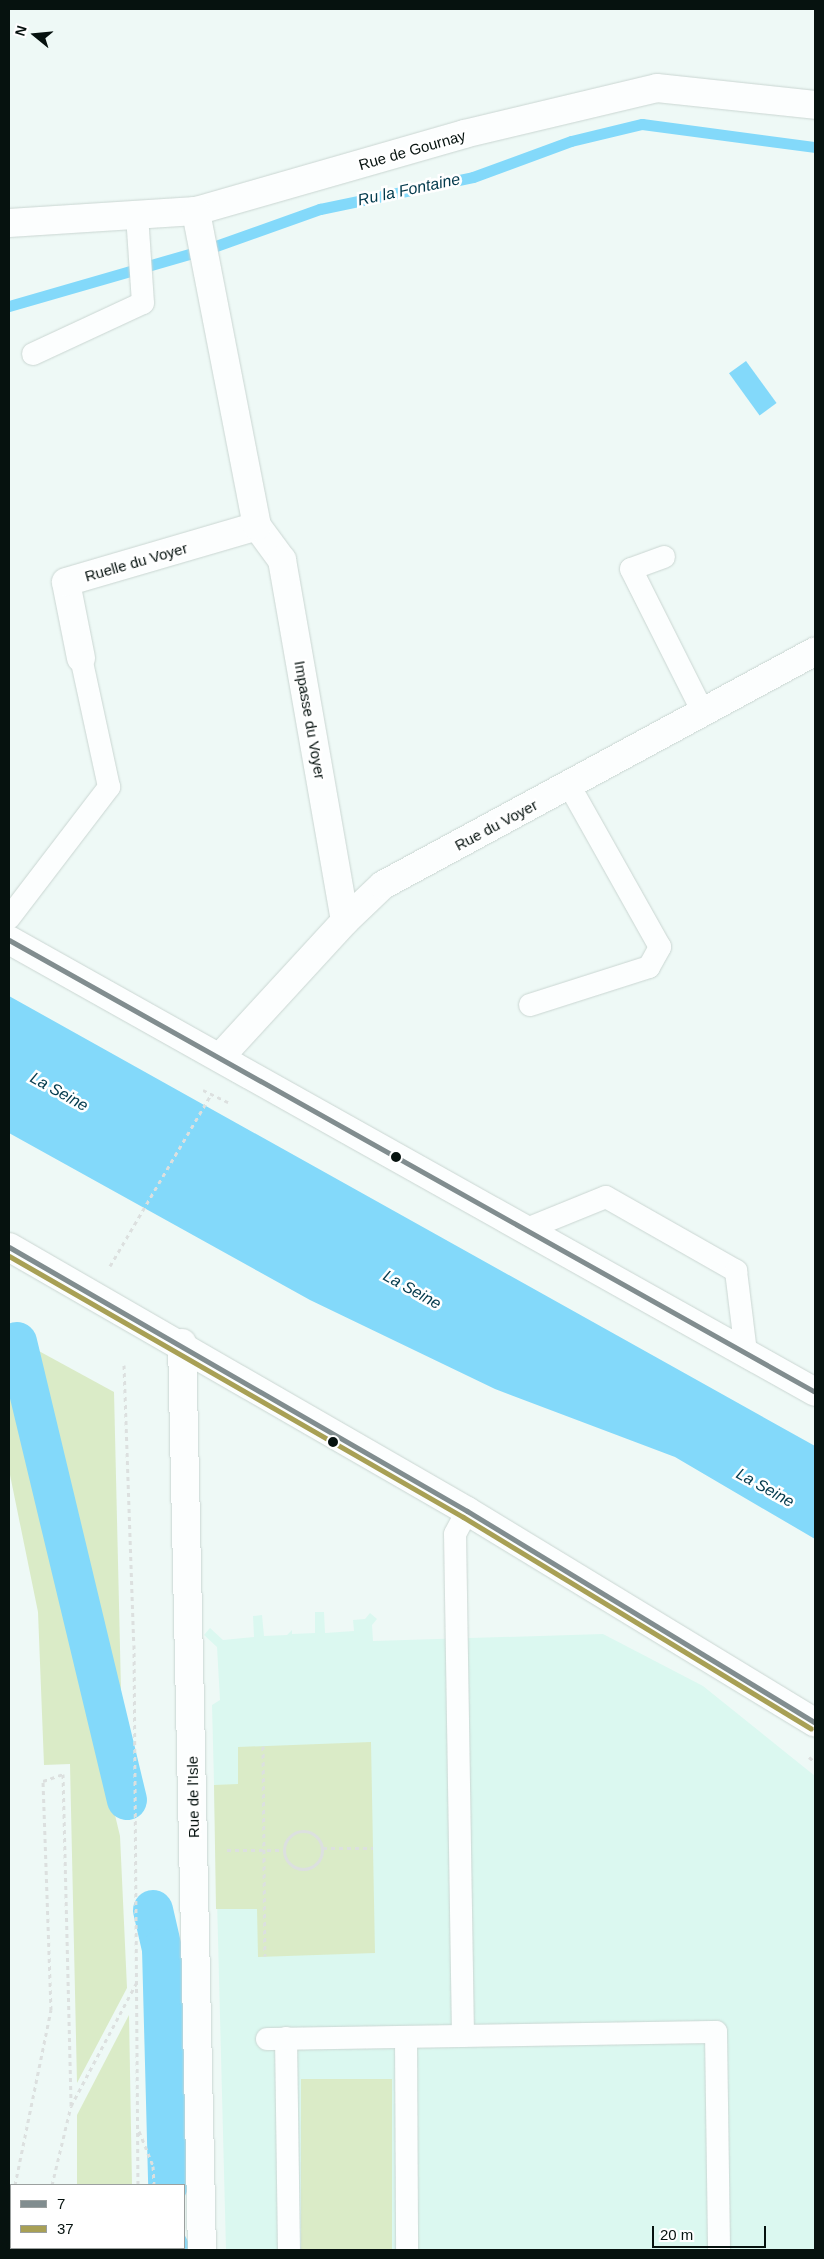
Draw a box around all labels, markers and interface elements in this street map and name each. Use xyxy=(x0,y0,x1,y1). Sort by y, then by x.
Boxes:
north arrow xyxy=(10,10,60,60)
text: N xyxy=(12,23,30,38)
street label: Rue de Gournay xyxy=(357,126,467,174)
water label: Ru la Fontaine xyxy=(356,170,462,210)
street label: Ruelle du Voyer xyxy=(83,539,189,585)
street label: Impasse du Voyer xyxy=(291,659,329,781)
street label: Rue du Voyer xyxy=(452,796,540,854)
water label: La Seine xyxy=(27,1068,91,1116)
unlabelled marker xyxy=(391,1152,401,1162)
water label: La Seine xyxy=(380,1266,444,1314)
unlabelled marker xyxy=(328,1437,338,1447)
water label: La Seine xyxy=(733,1464,797,1512)
street label: Rue de l'Isle xyxy=(183,1756,203,1838)
legend xyxy=(10,2184,185,2249)
text: 7 xyxy=(57,2195,65,2212)
scale bar xyxy=(654,2216,768,2248)
text: 37 xyxy=(57,2220,74,2237)
text: 20 m xyxy=(660,2226,693,2243)

